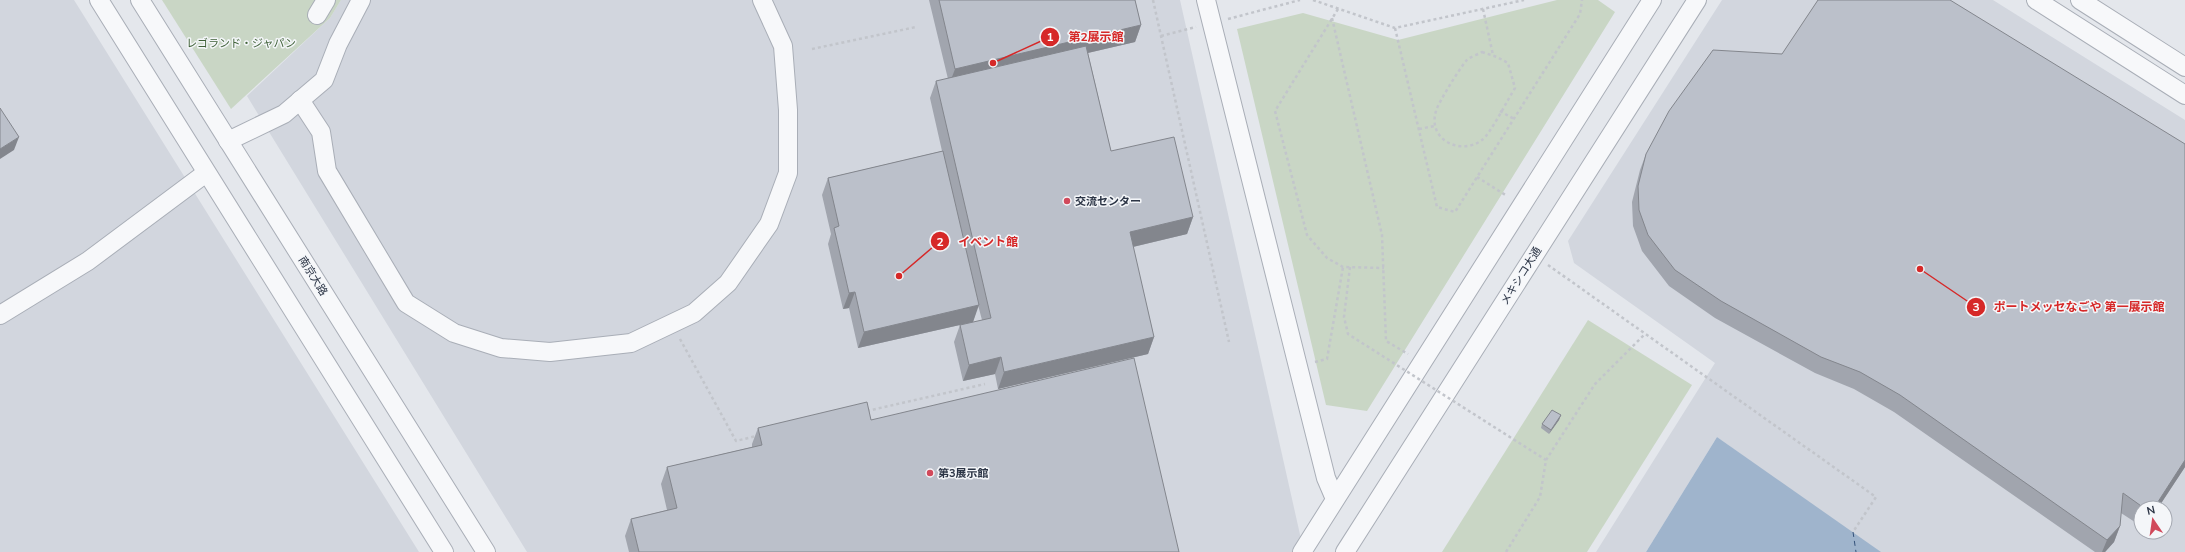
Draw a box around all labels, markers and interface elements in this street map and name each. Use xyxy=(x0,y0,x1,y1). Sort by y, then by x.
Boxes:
callout: 第2展示館 xyxy=(1040,25,1131,49)
text: 1 xyxy=(1046,29,1054,45)
text: 第2展示館 xyxy=(1068,29,1124,45)
park label: レゴランド・ジャパン xyxy=(186,36,296,51)
place label: 交流センター xyxy=(1075,194,1141,209)
marker: 交流センター xyxy=(1062,196,1072,206)
callout: イベント館 xyxy=(930,229,1026,253)
text: 2 xyxy=(936,234,944,250)
text: イベント館 xyxy=(958,234,1018,250)
street label: メキシコ大通 xyxy=(1497,244,1545,308)
street label: 南京大路 xyxy=(295,253,331,299)
callout: ポートメッセなごや 第一展示館 xyxy=(1966,295,2173,319)
text: 3 xyxy=(1972,299,1980,315)
text: ポートメッセなごや 第一展示館 xyxy=(1993,299,2165,315)
place label: 第3展示館 xyxy=(938,466,989,481)
marker: 第3展示館 xyxy=(925,468,935,478)
north arrow xyxy=(2133,500,2173,540)
text: N xyxy=(2145,503,2157,519)

